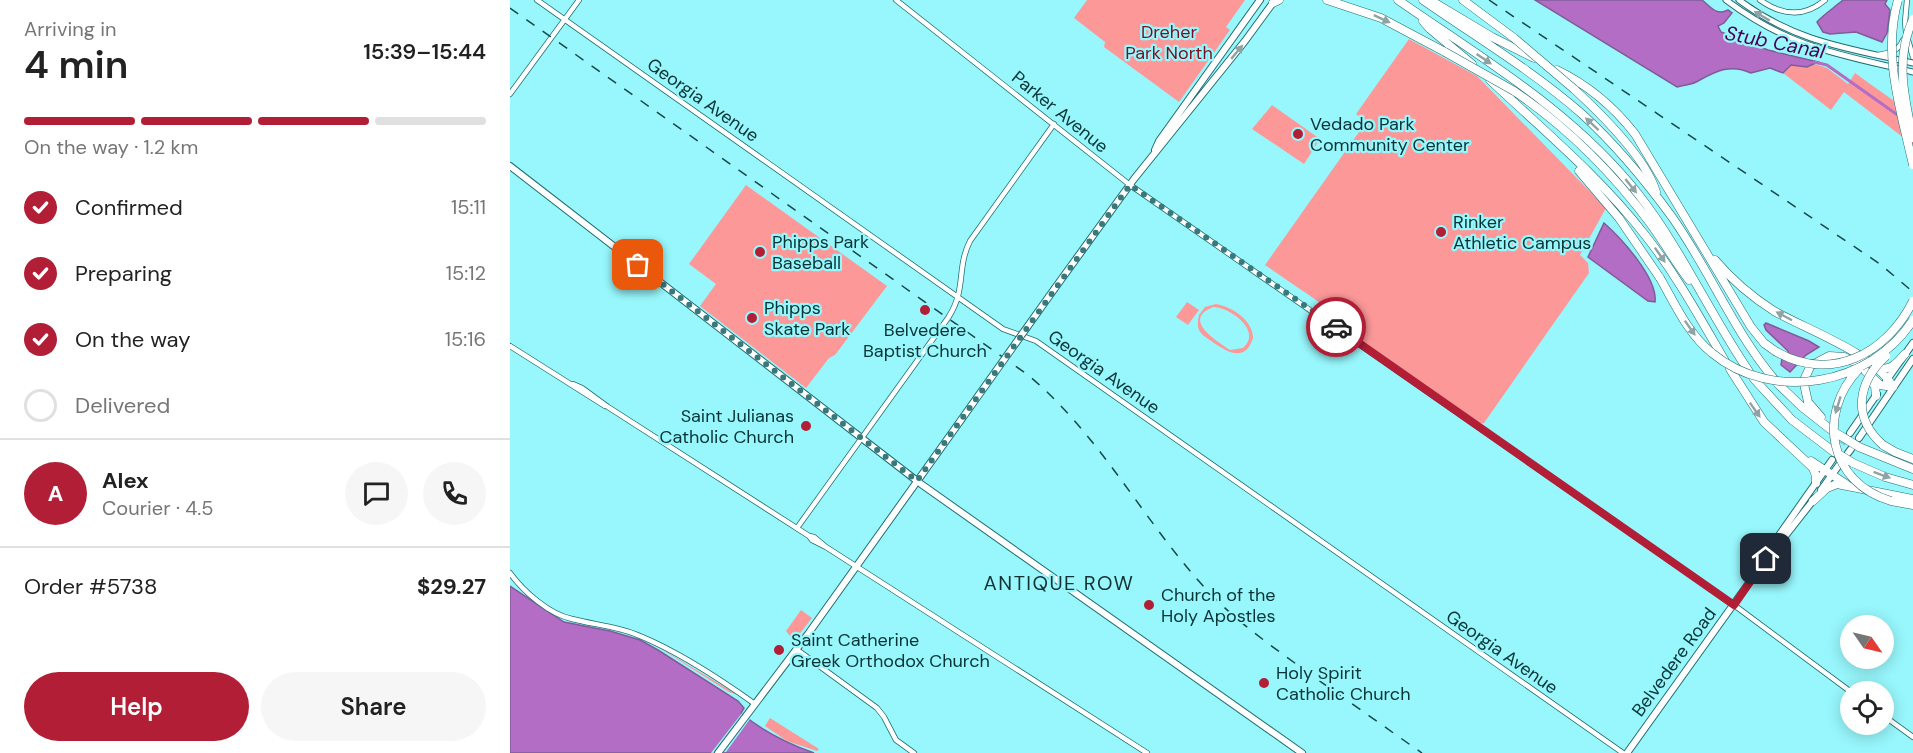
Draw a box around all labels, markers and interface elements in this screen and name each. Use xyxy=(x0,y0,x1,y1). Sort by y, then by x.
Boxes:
one-way arrow xyxy=(1754,10,1770,21)
one-way arrow xyxy=(1374,15,1391,24)
text: Arriving in xyxy=(24,16,116,42)
park label: Dreher Park North xyxy=(1125,20,1213,65)
water label: Stub Canal xyxy=(1723,20,1828,65)
text: 15:39–15:44 xyxy=(363,37,486,66)
text: 4 min xyxy=(24,39,128,90)
one-way arrow xyxy=(1230,44,1243,60)
street label: Georgia Avenue xyxy=(642,53,764,147)
one-way arrow xyxy=(1476,53,1492,64)
street label: Parker Avenue xyxy=(1007,66,1113,158)
place label: Vedado Park Community Center xyxy=(1310,112,1470,157)
one-way arrow xyxy=(1585,118,1600,131)
marker: Vedado Park Community Center xyxy=(1291,127,1305,141)
text: On the way · 1.2 km xyxy=(24,134,198,160)
one-way arrow xyxy=(1625,178,1638,194)
icon: check xyxy=(24,191,57,224)
text: Confirmed xyxy=(75,193,183,222)
text: 15:11 xyxy=(451,194,486,220)
place label: Rinker Athletic Campus xyxy=(1453,210,1591,255)
marker: Rinker Athletic Campus xyxy=(1434,225,1448,239)
place label: Phipps Park Baseball xyxy=(772,230,869,275)
pin xyxy=(612,239,663,290)
marker: Phipps Park Baseball xyxy=(753,245,767,259)
one-way arrow xyxy=(1654,246,1666,262)
icon: bag xyxy=(621,248,654,281)
icon: check xyxy=(24,257,57,290)
text: Preparing xyxy=(75,259,172,288)
text: 15:12 xyxy=(446,260,486,286)
place label: Phipps Skate Park xyxy=(764,296,850,341)
courier xyxy=(1306,297,1366,357)
marker: Belvedere Baptist Church xyxy=(918,303,932,317)
marker: Phipps Skate Park xyxy=(745,311,759,325)
icon: car xyxy=(1320,311,1353,344)
one-way arrow xyxy=(1775,311,1792,321)
place label: Belvedere Baptist Church xyxy=(863,318,987,363)
one-way arrow xyxy=(1684,320,1696,336)
icon: check xyxy=(24,323,57,356)
text: On the way xyxy=(75,325,190,354)
street label: Georgia Avenue xyxy=(1043,325,1165,419)
text: 15:16 xyxy=(445,326,486,352)
text: Delivered xyxy=(75,391,170,420)
one-way arrow xyxy=(1833,396,1842,414)
one-way arrow xyxy=(1749,402,1760,418)
place label: Saint Julianas Catholic Church xyxy=(660,404,794,449)
marker: Saint Julianas Catholic Church xyxy=(799,419,813,433)
button: chat xyxy=(345,462,408,525)
button: phone xyxy=(423,462,486,525)
text: Alex xyxy=(102,466,149,495)
one-way arrow xyxy=(1874,471,1892,481)
text: A xyxy=(48,479,63,508)
text: Courier · 4.5 xyxy=(102,495,214,521)
pin xyxy=(1740,533,1791,584)
icon: home xyxy=(1749,542,1782,575)
district label: ANTIQUE ROW xyxy=(984,570,1134,596)
text: Order #5738 xyxy=(24,572,157,601)
text: $29.27 xyxy=(417,572,486,601)
place label: Church of the Holy Apostles xyxy=(1161,583,1276,628)
marker: Church of the Holy Apostles xyxy=(1142,598,1156,612)
street label: Belvedere Road xyxy=(1626,603,1722,721)
street label: Georgia Avenue xyxy=(1441,605,1563,699)
north arrow xyxy=(1840,615,1894,669)
map controls xyxy=(1840,615,1894,735)
place label: Saint Catherine Greek Orthodox Church xyxy=(791,628,990,673)
marker: Saint Catherine Greek Orthodox Church xyxy=(772,643,786,657)
place label: Holy Spirit Catholic Church xyxy=(1276,661,1410,706)
button: Help xyxy=(24,672,249,741)
button: Share xyxy=(261,672,486,741)
marker: Holy Spirit Catholic Church xyxy=(1257,676,1271,690)
button: locate xyxy=(1840,681,1894,735)

